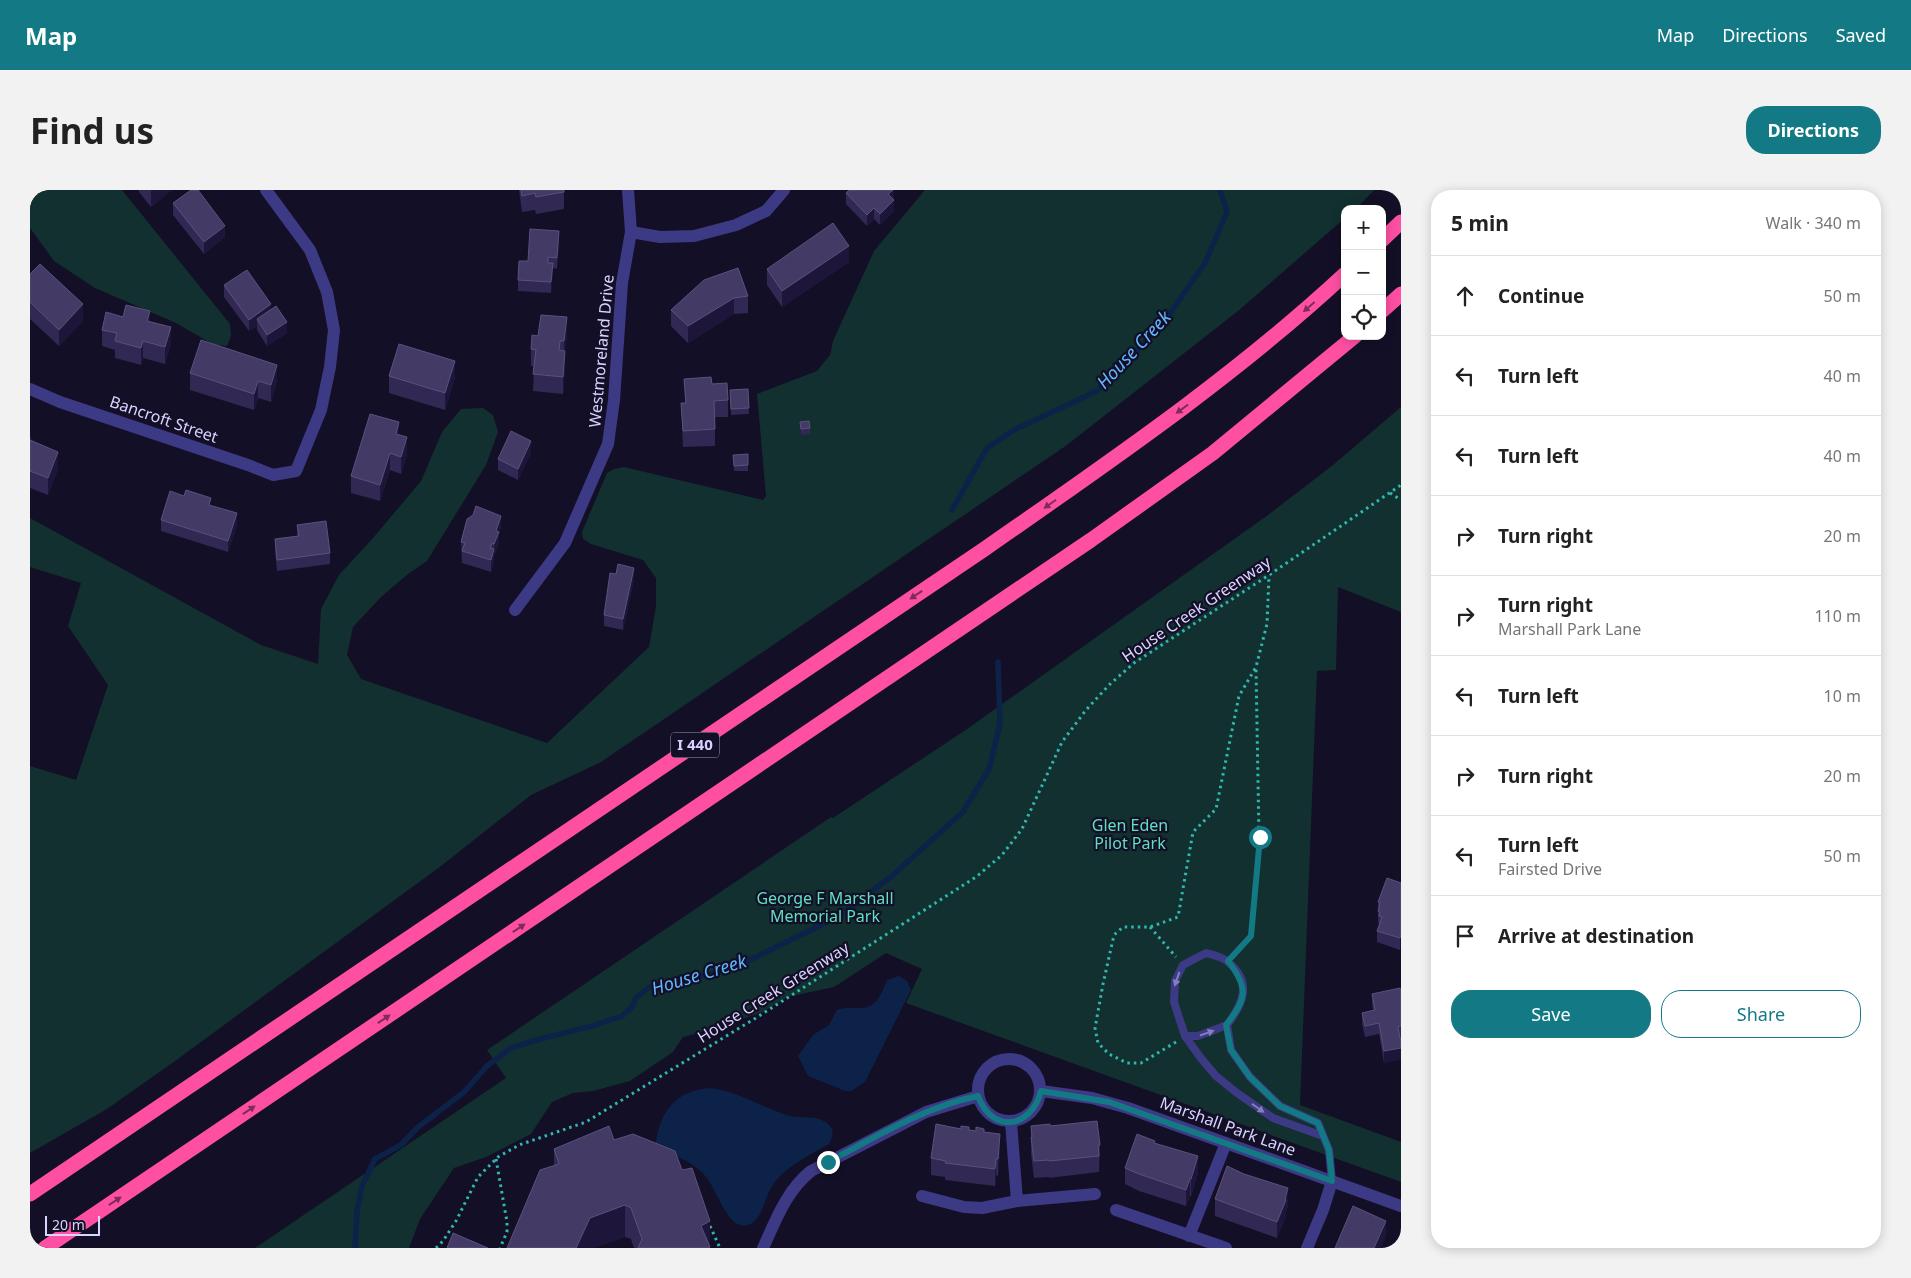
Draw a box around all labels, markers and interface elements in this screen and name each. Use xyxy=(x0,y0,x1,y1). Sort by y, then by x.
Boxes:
text: Map xyxy=(25,19,77,52)
text: Map xyxy=(1657,23,1694,47)
text: Directions xyxy=(1722,23,1808,47)
text: Saved xyxy=(1836,23,1886,47)
button: Directions xyxy=(1746,106,1881,154)
text: Find us xyxy=(30,107,154,154)
map controls xyxy=(1341,205,1386,340)
button: + xyxy=(1341,205,1386,250)
text: 5 min xyxy=(1451,209,1509,237)
text: Walk · 340 m xyxy=(1766,212,1861,234)
button: − xyxy=(1341,250,1386,295)
street label: Westmoreland Drive xyxy=(583,274,619,428)
icon: ahead xyxy=(1451,282,1479,310)
text: Continue xyxy=(1498,283,1584,309)
text: 50 m xyxy=(1824,285,1861,307)
button: locate xyxy=(1341,295,1386,340)
one-way arrow xyxy=(1303,301,1315,313)
water label: House Creek xyxy=(1091,304,1176,394)
icon: left xyxy=(1451,362,1479,390)
text: Turn left xyxy=(1498,363,1579,389)
text: 40 m xyxy=(1824,365,1861,387)
street label: Bancroft Street xyxy=(107,390,221,448)
one-way arrow xyxy=(1175,404,1189,414)
icon: left xyxy=(1451,442,1479,470)
text: Turn left xyxy=(1498,443,1579,469)
text: 40 m xyxy=(1824,445,1861,467)
one-way arrow xyxy=(1043,499,1057,509)
icon: right xyxy=(1451,522,1479,550)
text: Turn right xyxy=(1498,523,1593,549)
text: 20 m xyxy=(1824,525,1861,547)
street label: House Creek Greenway xyxy=(1117,550,1275,667)
one-way arrow xyxy=(909,591,923,600)
text: Turn right xyxy=(1498,592,1593,618)
icon: right xyxy=(1451,602,1479,630)
text: 110 m xyxy=(1814,605,1861,627)
text: Marshall Park Lane xyxy=(1498,618,1641,640)
icon: left xyxy=(1451,682,1479,710)
text: Turn left xyxy=(1498,683,1579,709)
text: 10 m xyxy=(1824,685,1861,707)
road number: I 440 xyxy=(671,732,719,758)
icon: right xyxy=(1451,762,1479,790)
text: Turn right xyxy=(1498,763,1593,789)
text: 20 m xyxy=(1824,765,1861,787)
park label: Glen Eden Pilot Park xyxy=(1092,814,1168,854)
route start xyxy=(1249,826,1272,849)
text: Turn left xyxy=(1498,832,1579,858)
icon: left xyxy=(1451,842,1479,870)
text: 50 m xyxy=(1824,845,1861,867)
text: Fairsted Drive xyxy=(1498,858,1602,880)
park label: George F Marshall Memorial Park xyxy=(756,887,894,927)
icon: arrive xyxy=(1451,922,1479,950)
text: Arrive at destination xyxy=(1498,923,1694,949)
one-way arrow xyxy=(512,924,525,933)
street label: House Creek Greenway xyxy=(693,936,854,1048)
water label: House Creek xyxy=(648,948,750,1000)
one-way arrow xyxy=(1173,972,1181,987)
button: Save xyxy=(1451,990,1651,1038)
button: Share xyxy=(1661,990,1861,1038)
one-way arrow xyxy=(377,1014,391,1024)
one-way arrow xyxy=(1199,1029,1214,1037)
street label: Marshall Park Lane xyxy=(1157,1091,1299,1161)
one-way arrow xyxy=(1251,1103,1265,1113)
one-way arrow xyxy=(243,1105,256,1115)
route end xyxy=(817,1151,840,1174)
one-way arrow xyxy=(108,1196,121,1206)
scale bar xyxy=(45,1213,100,1236)
text: 20 m xyxy=(52,1215,85,1234)

